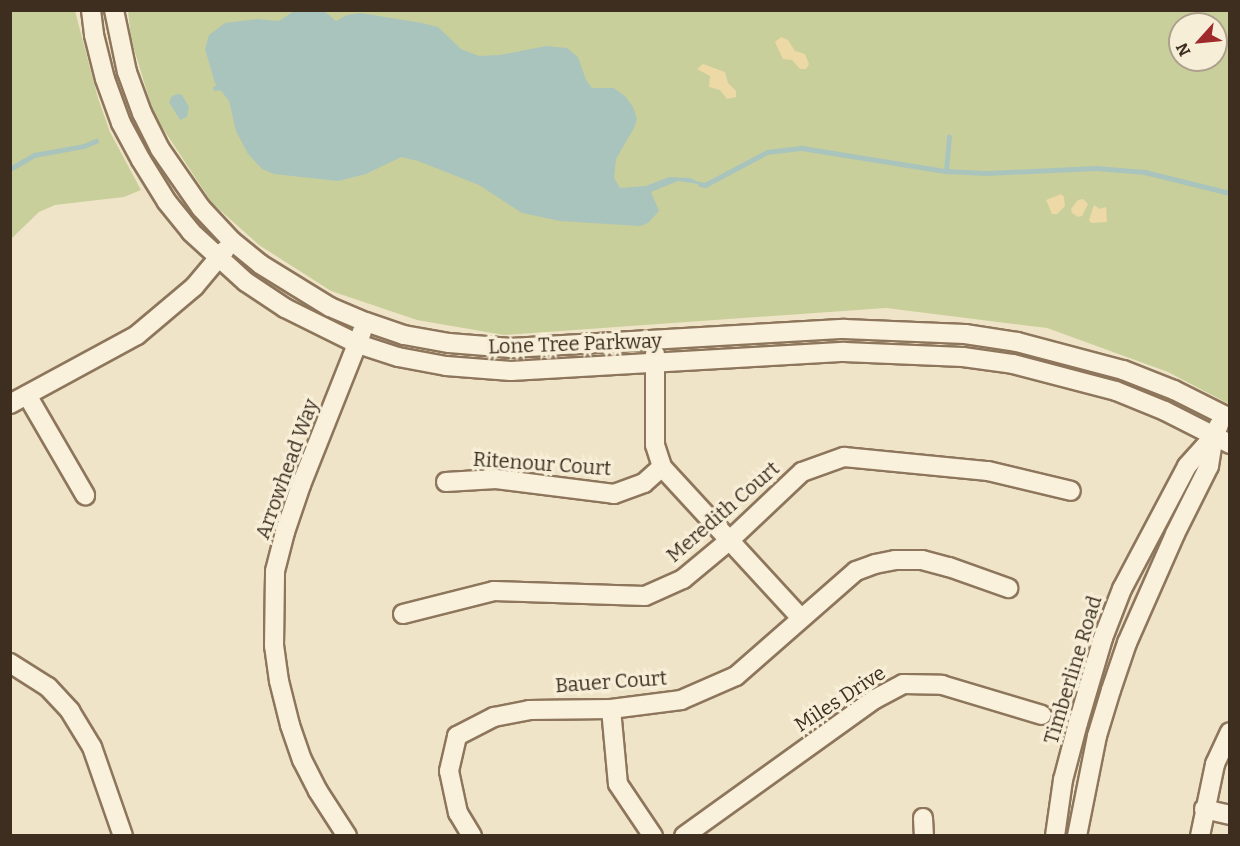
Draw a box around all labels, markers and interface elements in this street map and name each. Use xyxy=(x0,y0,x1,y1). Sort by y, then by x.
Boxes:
north arrow xyxy=(1168,12,1228,72)
text: N xyxy=(1172,40,1195,59)
street label: Lone Tree Parkway xyxy=(488,329,662,359)
street label: Arrowhead Way xyxy=(250,396,324,542)
street label: Ritenour Court xyxy=(472,447,612,481)
street label: Meredith Court xyxy=(662,457,784,567)
street label: Timberline Road xyxy=(1039,593,1107,747)
street label: Miles Drive xyxy=(790,661,890,737)
street label: Bauer Court xyxy=(554,666,668,698)

